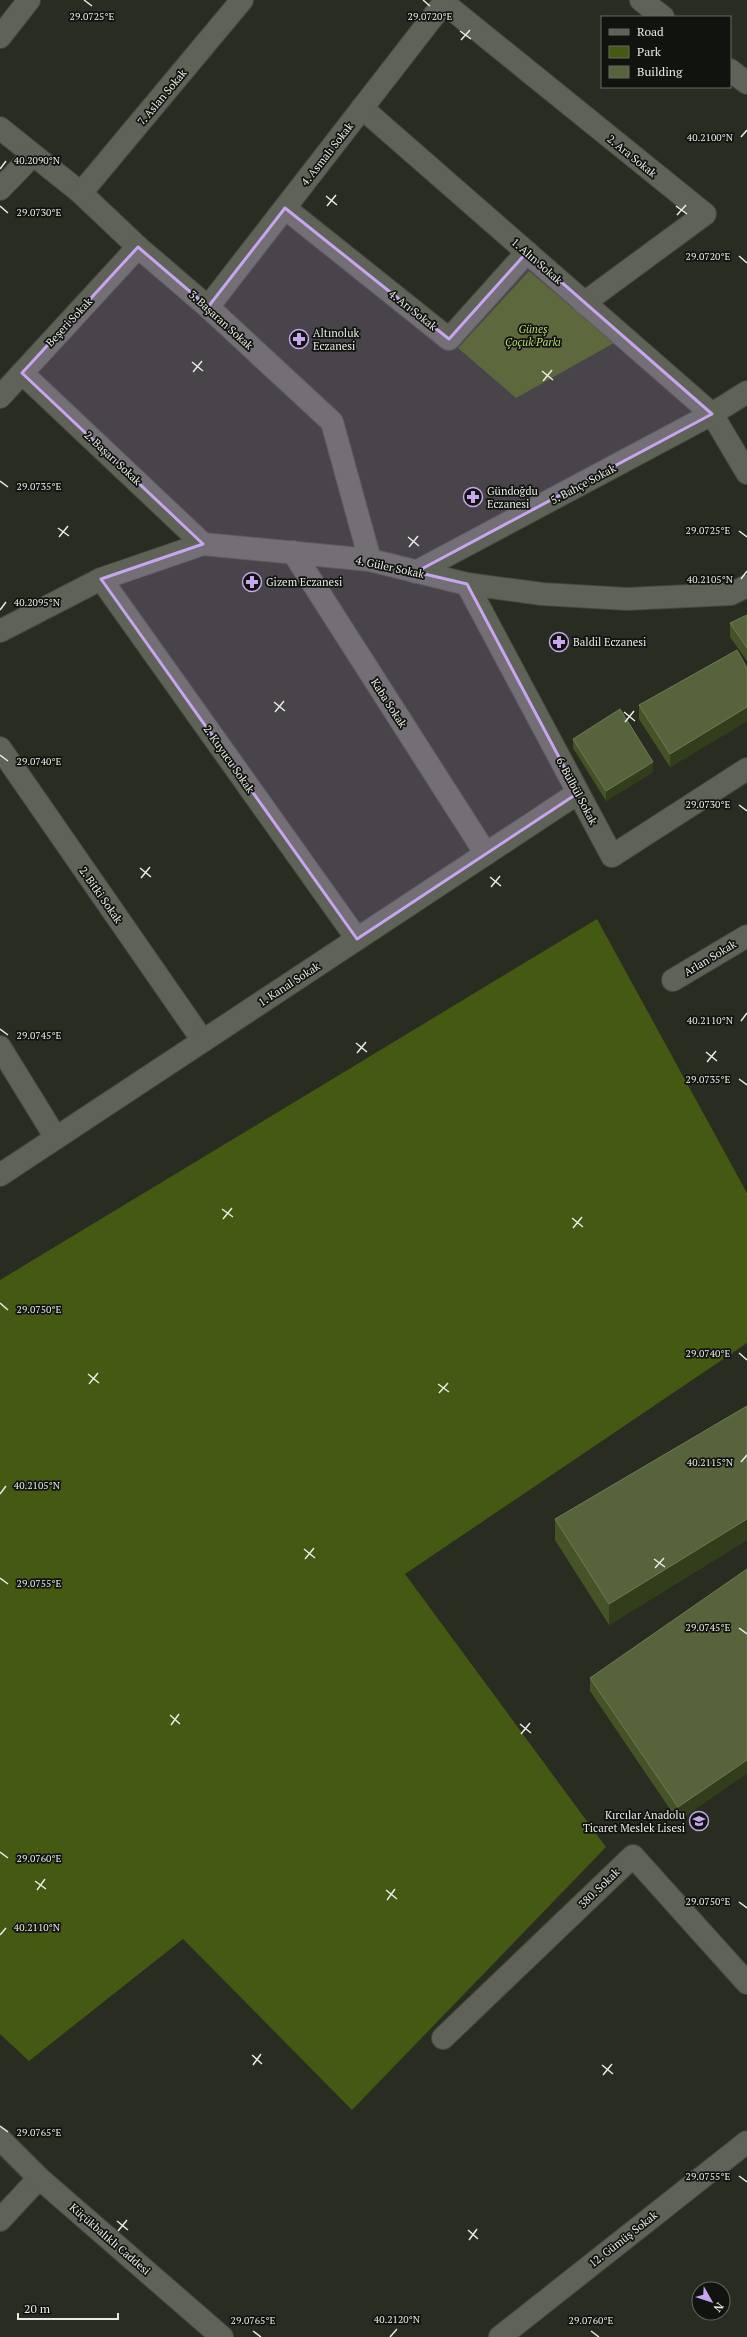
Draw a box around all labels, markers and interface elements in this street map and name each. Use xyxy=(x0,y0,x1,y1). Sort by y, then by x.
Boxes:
text: 29.0725°E xyxy=(70,10,115,23)
text: 29.0720°E xyxy=(408,10,453,23)
legend xyxy=(601,16,731,88)
text: Road xyxy=(637,24,664,39)
text: Park xyxy=(637,44,662,59)
text: Building xyxy=(637,64,683,79)
street label: 7. Aslan Sokak xyxy=(134,66,190,128)
street label: 4. Asmalı Sokak xyxy=(298,119,356,188)
text: 40.2100°N xyxy=(687,131,734,144)
street label: 2. Ara Sokak xyxy=(604,132,660,180)
text: 40.2090°N xyxy=(14,154,61,167)
text: 29.0730°E xyxy=(17,206,62,219)
street label: 1. Alın Sokak xyxy=(509,235,566,287)
text: 29.0720°E xyxy=(686,250,731,263)
street label: 3. Başaran Sokak xyxy=(186,287,256,353)
street label: 4. Arı Sokak xyxy=(386,287,440,333)
street label: Beşeri Sokak xyxy=(43,294,95,349)
park label: Güneş Çoçuk Parkı xyxy=(505,322,561,350)
place label: Altınoluk Eczanesi xyxy=(313,326,359,353)
pharmacy icon: Altınoluk Eczanesi xyxy=(288,328,310,350)
street label: 2. Başarı Sokak xyxy=(81,428,145,488)
street label: 5. Bahçe Sokak xyxy=(548,461,618,507)
text: 29.0735°E xyxy=(17,480,62,493)
place label: Gündoğdu Eczanesi xyxy=(487,484,538,511)
pharmacy icon: Gündoğdu Eczanesi xyxy=(462,486,484,508)
text: 29.0725°E xyxy=(686,524,731,537)
street label: 4. Güler Sokak xyxy=(354,553,426,581)
pharmacy icon: Gizem Eczanesi xyxy=(241,571,263,593)
text: 40.2105°N xyxy=(687,573,734,586)
place label: Gizem Eczanesi xyxy=(266,575,342,589)
text: 40.2095°N xyxy=(14,596,61,609)
pharmacy icon: Baldil Eczanesi xyxy=(548,631,570,653)
place label: Baldil Eczanesi xyxy=(573,635,646,649)
street label: Kaba Sokak xyxy=(368,676,410,730)
street label: 2. Kuyucu Sokak xyxy=(200,722,258,796)
text: 29.0740°E xyxy=(17,755,62,768)
street label: 6. Bülbül Sokak xyxy=(553,755,601,828)
text: 29.0730°E xyxy=(686,798,731,811)
street label: 2. Bitki Sokak xyxy=(76,864,126,926)
street label: Arlan Sokak xyxy=(681,937,739,979)
street label: 1. Kanal Sokak xyxy=(255,959,323,1009)
text: 40.2110°N xyxy=(687,1014,734,1027)
text: 29.0745°E xyxy=(17,1029,62,1042)
text: 29.0735°E xyxy=(686,1073,731,1086)
text: 29.0750°E xyxy=(17,1303,62,1316)
text: 29.0740°E xyxy=(686,1347,731,1360)
text: 40.2115°N xyxy=(687,1456,734,1469)
text: 40.2105°N xyxy=(14,1479,61,1492)
text: 29.0755°E xyxy=(17,1577,62,1590)
text: 29.0745°E xyxy=(686,1621,731,1634)
place label: Kırcılar Anadolu Ticaret Meslek Lisesi xyxy=(583,1808,686,1835)
school or university icon: Kırcılar Anadolu Ticaret Meslek Lisesi xyxy=(688,1810,710,1832)
text: 29.0760°E xyxy=(17,1852,62,1865)
street label: 380. Sokak xyxy=(576,1865,623,1911)
text: 29.0750°E xyxy=(686,1895,731,1908)
text: 40.2110°N xyxy=(14,1921,61,1934)
text: 29.0765°E xyxy=(17,2126,62,2139)
text: 29.0755°E xyxy=(686,2170,731,2183)
street label: Küçükbalıklı Caddesi xyxy=(67,2200,153,2278)
street label: 12. Gümüş Sokak xyxy=(586,2208,660,2270)
north arrow xyxy=(691,2281,731,2321)
scale bar xyxy=(18,2295,118,2321)
text: N xyxy=(710,2300,727,2315)
text: 20 m xyxy=(24,2301,51,2316)
text: 40.2120°N xyxy=(374,2313,421,2326)
text: 29.0765°E xyxy=(231,2314,276,2327)
text: 29.0760°E xyxy=(569,2314,614,2327)

